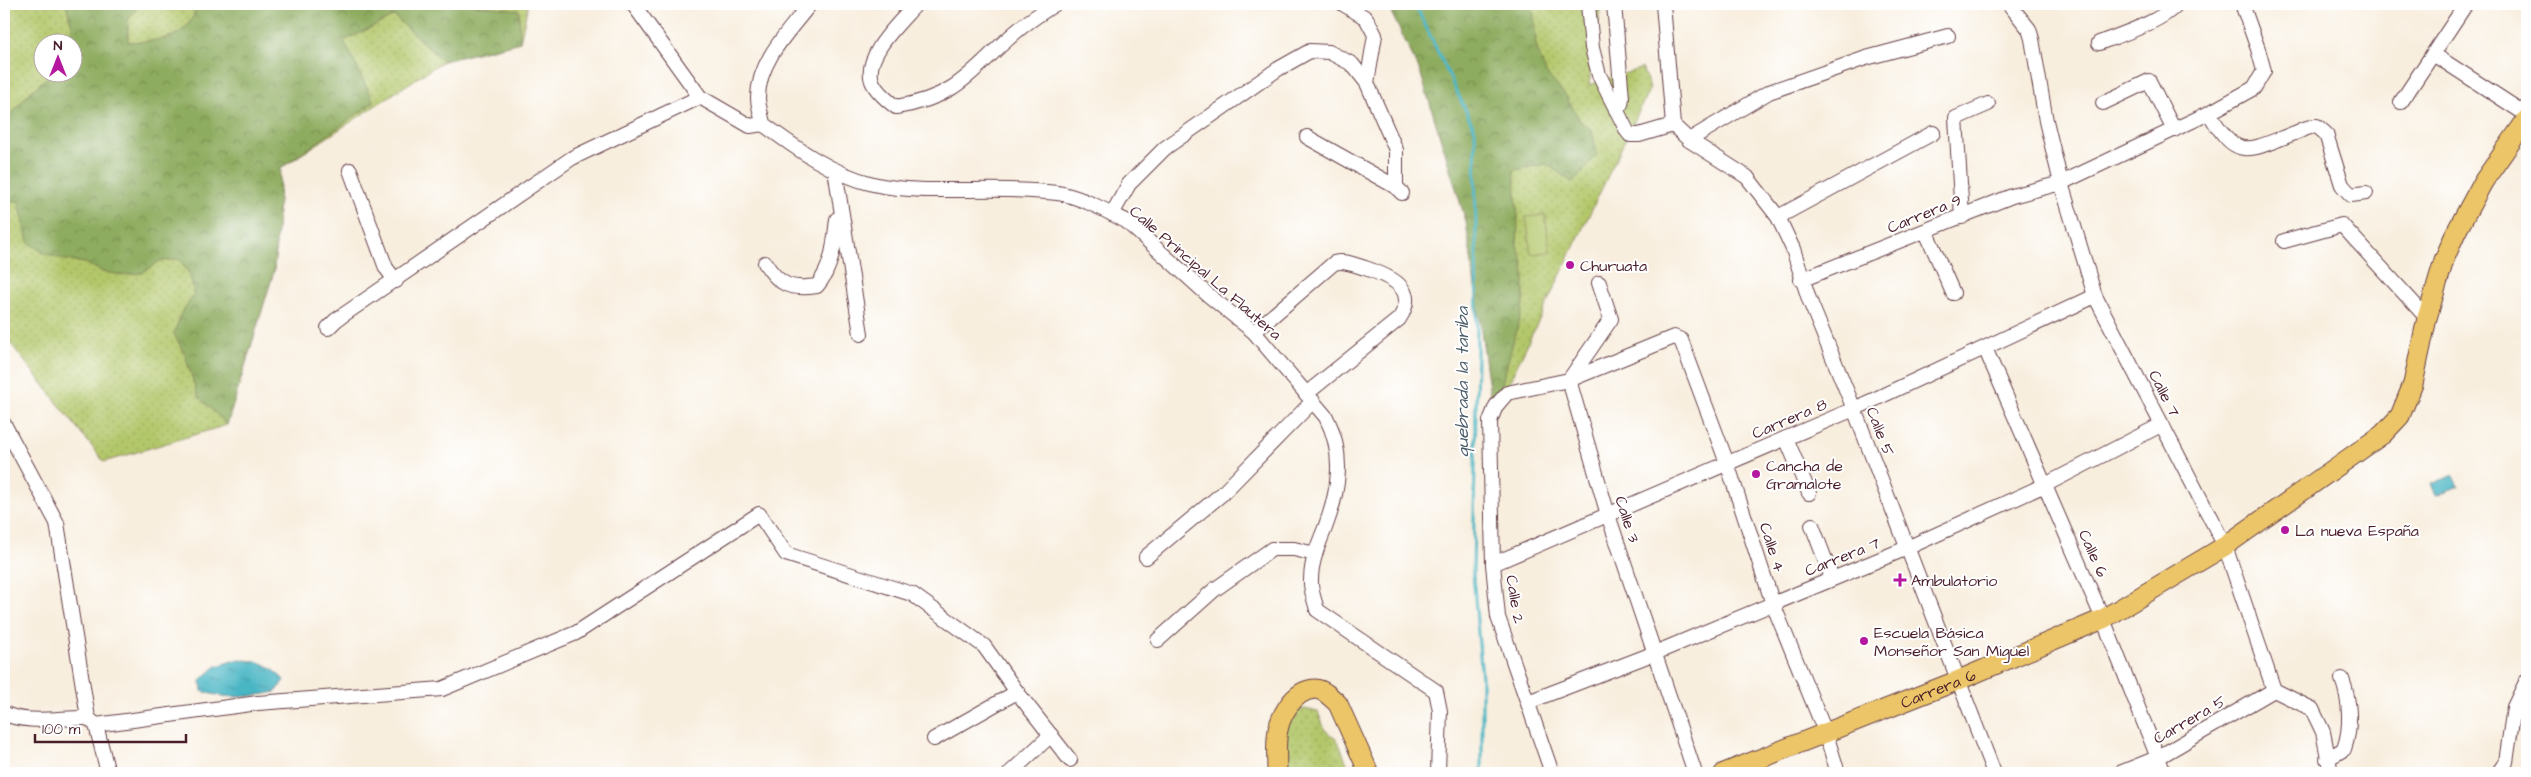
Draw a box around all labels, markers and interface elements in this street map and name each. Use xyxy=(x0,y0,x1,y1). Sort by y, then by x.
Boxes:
north arrow xyxy=(32,32,82,82)
text: N xyxy=(54,36,63,56)
street label: Carrera 9 xyxy=(1884,189,1965,239)
street label: Calle Principal La Flautera xyxy=(1125,200,1286,345)
place label: Churuata xyxy=(1580,255,1647,277)
marker: Churuata xyxy=(1564,259,1576,271)
water label: quebrada la tariba xyxy=(1450,306,1475,457)
street label: Calle 7 xyxy=(2143,366,2185,421)
street label: Carrera 8 xyxy=(1748,393,1830,445)
street label: Calle 5 xyxy=(1861,404,1900,460)
place label: Cancha de Gramalote xyxy=(1766,455,1843,495)
marker: Cancha de Gramalote xyxy=(1750,468,1762,480)
street label: Calle 3 xyxy=(1609,493,1645,545)
street label: Calle 4 xyxy=(1754,520,1790,575)
place label: La nueva España xyxy=(2295,520,2419,542)
marker: La nueva España xyxy=(2279,524,2291,536)
street label: Calle 6 xyxy=(2073,526,2113,581)
street label: Carrera 7 xyxy=(1802,532,1883,582)
place label: Ambulatorio xyxy=(1911,570,1997,592)
street label: Calle 2 xyxy=(1500,573,1530,625)
marker: Ambulatorio xyxy=(1893,573,1907,587)
place label: Escuela Básica Monseñor San Miguel xyxy=(1874,622,2029,663)
marker: Escuela Básica Monseñor San Miguel xyxy=(1858,635,1870,647)
street label: Carrera 6 xyxy=(1897,664,1979,714)
street label: Carrera 5 xyxy=(2149,690,2230,750)
scale bar xyxy=(35,712,186,744)
text: 100 m xyxy=(42,719,81,740)

